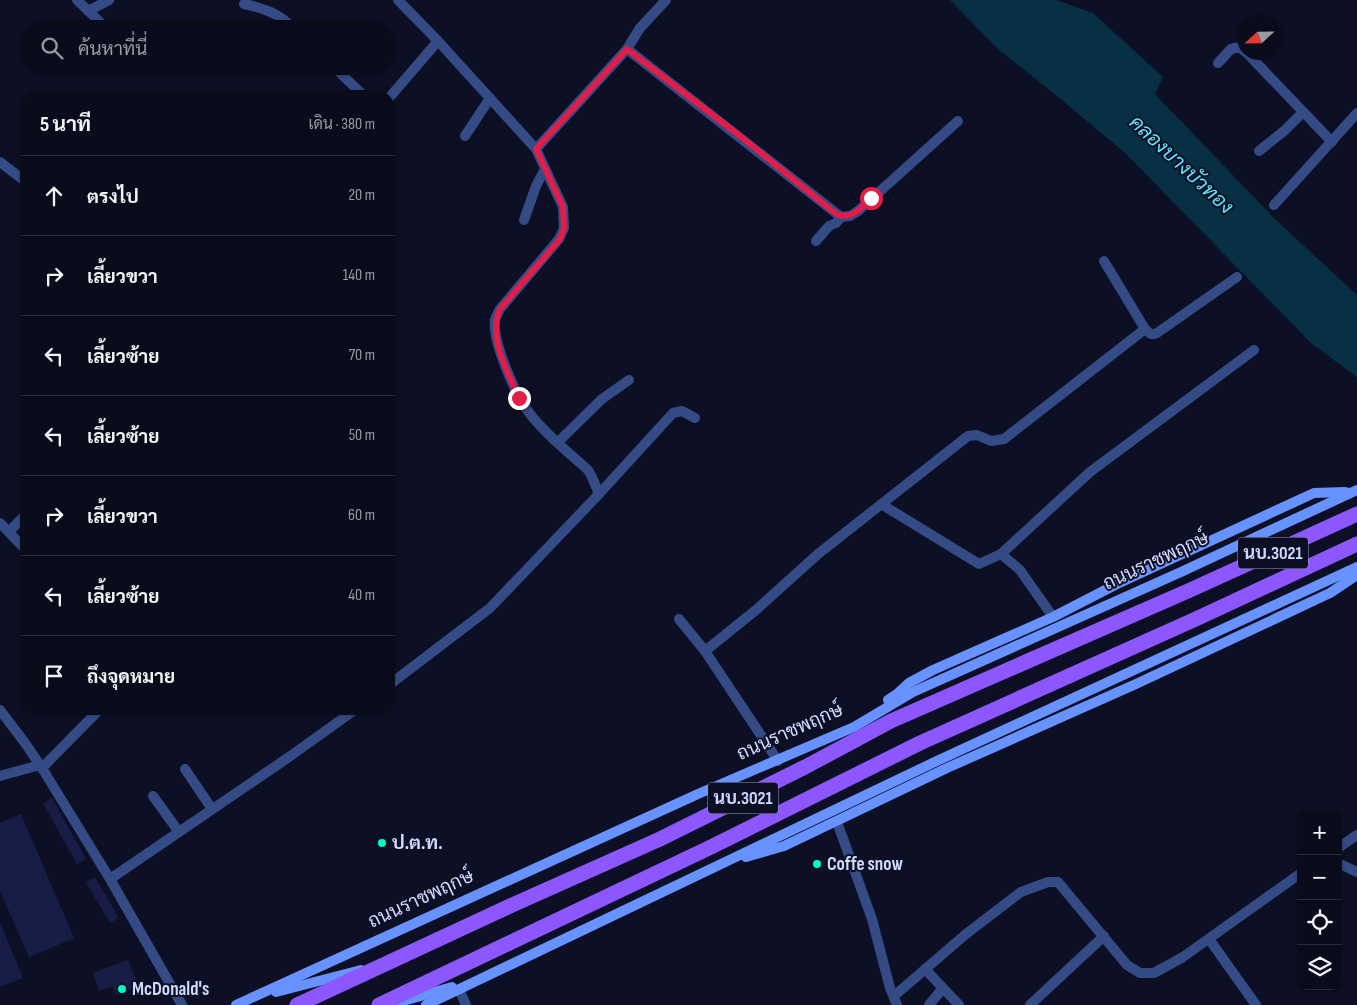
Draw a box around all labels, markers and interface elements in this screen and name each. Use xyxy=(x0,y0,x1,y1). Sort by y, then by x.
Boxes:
north arrow xyxy=(1237,15,1282,60)
search box xyxy=(20,20,395,75)
icon: search xyxy=(38,34,66,62)
text: ค้นหาที่นี่ xyxy=(78,38,147,61)
water label: คลองบางบัวทอง xyxy=(1124,110,1239,219)
text: 5 นาที xyxy=(40,112,91,137)
text: เดิน · 380 m xyxy=(308,115,375,134)
icon: ahead xyxy=(40,182,68,210)
text: ตรงไป xyxy=(87,186,139,209)
text: 20 m xyxy=(348,186,375,205)
route start xyxy=(860,187,883,210)
icon: right xyxy=(40,262,68,290)
text: เลี้ยวขวา xyxy=(87,266,158,289)
text: 140 m xyxy=(343,266,375,285)
icon: left xyxy=(40,342,68,370)
text: เลี้ยวซ้าย xyxy=(87,346,159,369)
text: 70 m xyxy=(349,346,375,365)
route end xyxy=(508,387,531,410)
icon: left xyxy=(40,422,68,450)
text: เลี้ยวซ้าย xyxy=(87,426,159,449)
text: 50 m xyxy=(349,426,375,445)
icon: right xyxy=(40,502,68,530)
text: เลี้ยวขวา xyxy=(87,506,158,529)
text: 60 m xyxy=(348,506,375,525)
street label: ถนนราชพฤกษ์ xyxy=(1099,524,1213,595)
road number: นบ.3021 xyxy=(1238,538,1308,568)
icon: left xyxy=(40,582,68,610)
text: เลี้ยวซ้าย xyxy=(87,586,159,609)
text: 40 m xyxy=(348,586,375,605)
icon: arrive xyxy=(40,662,68,690)
text: ถึงจุดหมาย xyxy=(87,666,175,689)
street label: ถนนราชพฤกษ์ xyxy=(733,696,848,766)
road number: นบ.3021 xyxy=(708,782,778,814)
map controls xyxy=(1297,810,1342,990)
button: + xyxy=(1297,810,1342,855)
place label: ป.ต.ท. xyxy=(392,832,443,855)
marker: ป.ต.ท. xyxy=(376,837,388,849)
place label: Coffe snow xyxy=(827,853,904,876)
button: − xyxy=(1297,855,1342,900)
marker: Coffe snow xyxy=(811,858,823,870)
street label: ถนนราชพฤกษ์ xyxy=(364,862,478,933)
button: locate xyxy=(1297,900,1342,945)
button: layers xyxy=(1297,945,1342,990)
place label: McDonald's xyxy=(132,978,209,1001)
marker: McDonald's xyxy=(116,983,128,995)

